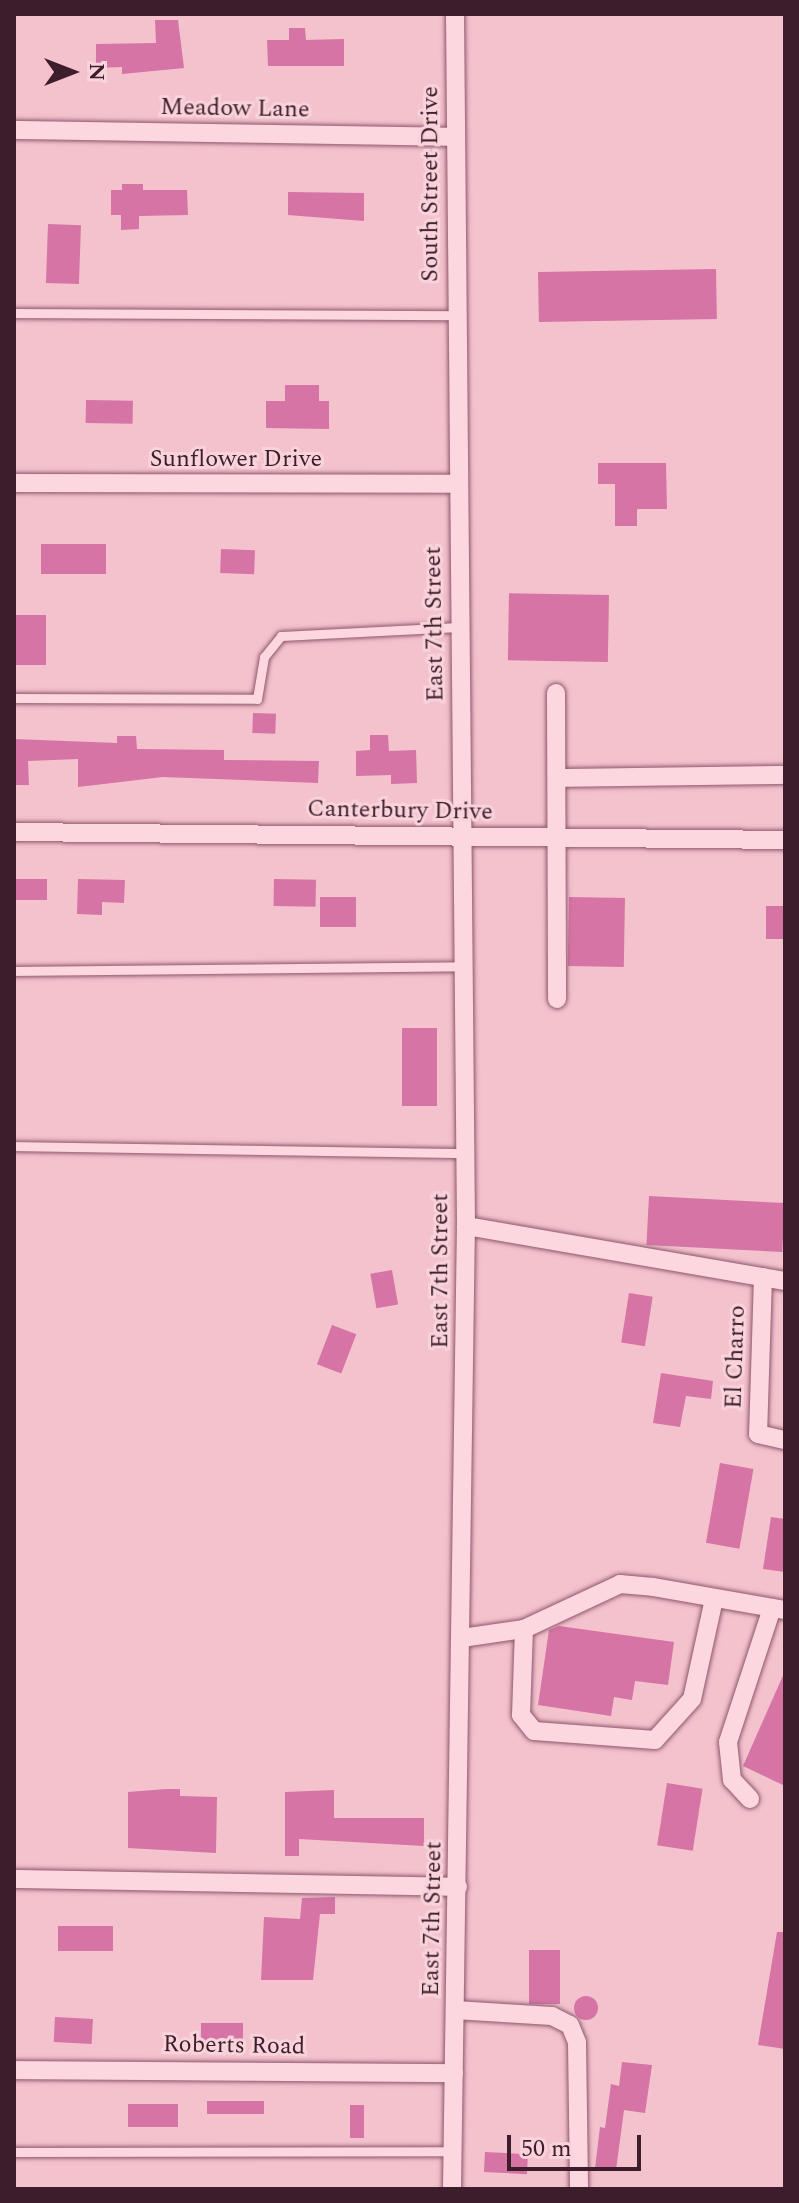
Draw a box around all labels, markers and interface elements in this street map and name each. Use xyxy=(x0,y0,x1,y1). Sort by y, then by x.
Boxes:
north arrow xyxy=(32,32,112,112)
text: N xyxy=(80,63,113,81)
street label: South Street Drive xyxy=(417,86,445,282)
street label: Meadow Lane xyxy=(160,93,310,125)
street label: Sunflower Drive xyxy=(150,446,322,474)
street label: East 7th Street xyxy=(419,546,451,702)
street label: Canterbury Drive xyxy=(307,795,493,827)
street label: East 7th Street xyxy=(427,1193,455,1349)
street label: El Charro xyxy=(720,1305,752,1409)
street label: East 7th Street xyxy=(417,1841,449,1997)
street label: Roberts Road xyxy=(163,2030,305,2062)
scale bar xyxy=(511,2119,645,2169)
text: 50 m xyxy=(521,2131,572,2167)

